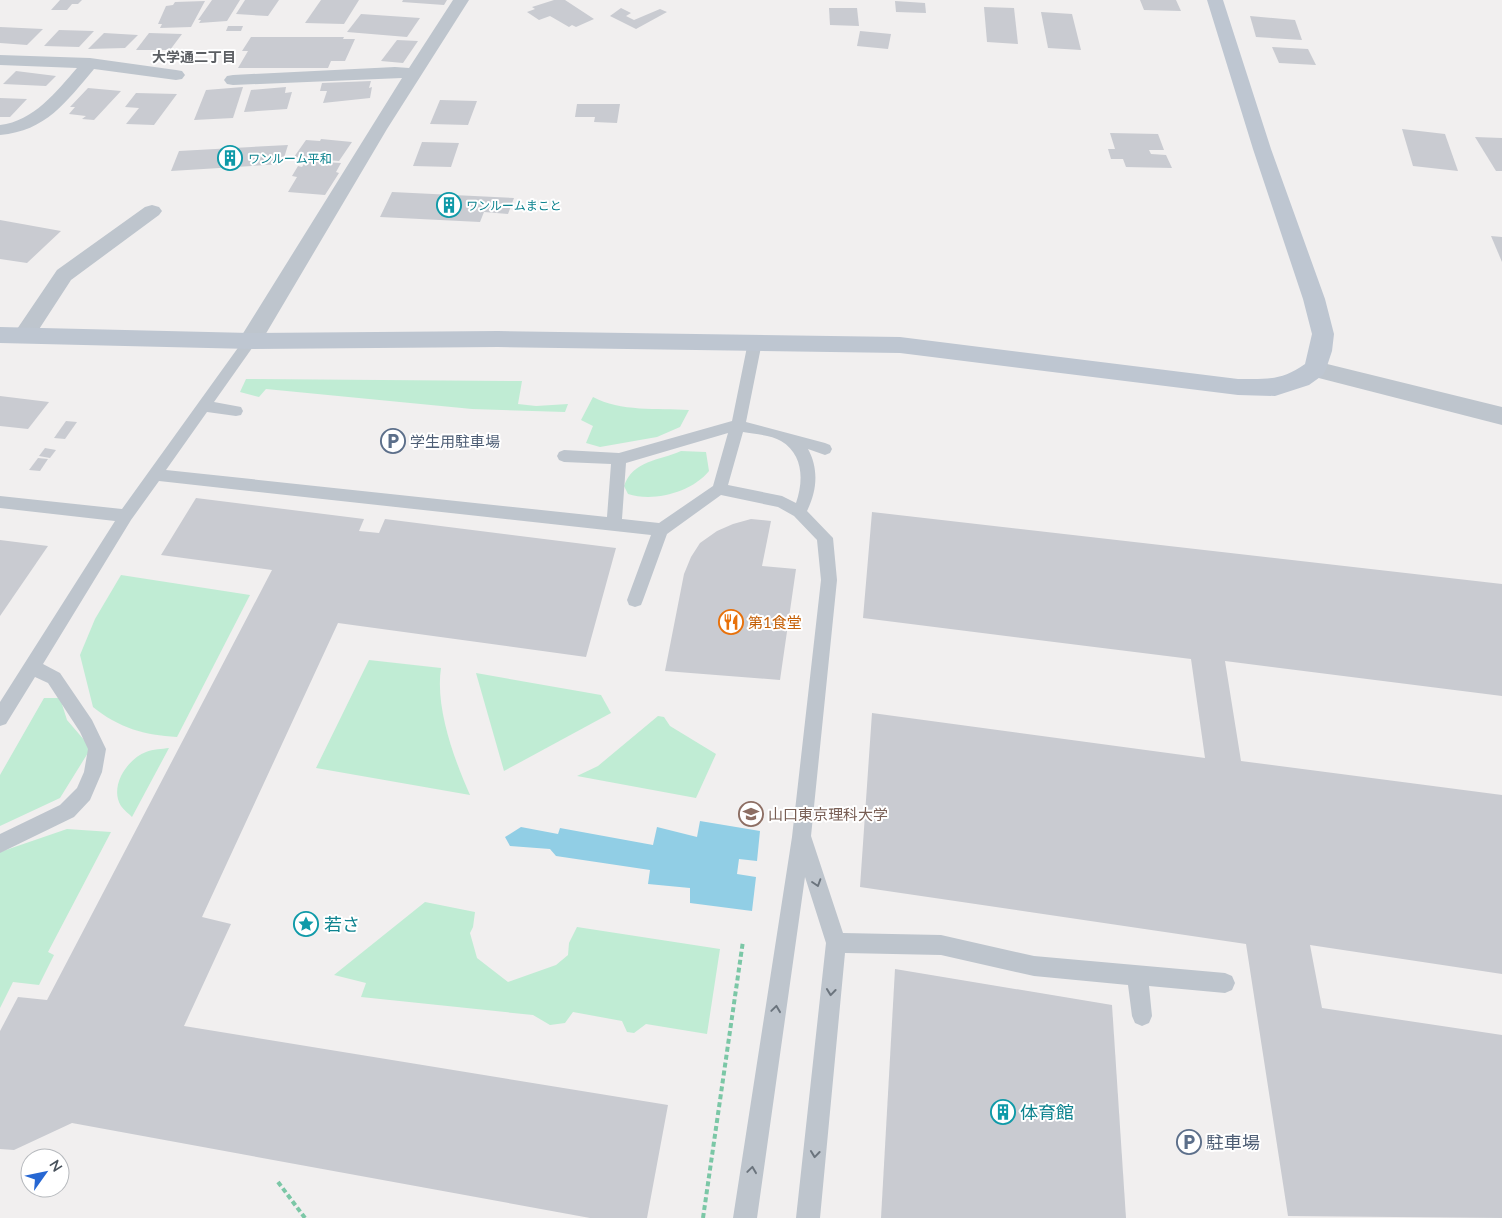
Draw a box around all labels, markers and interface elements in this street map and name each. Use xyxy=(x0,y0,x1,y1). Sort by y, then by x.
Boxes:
district label: 大学通二丁目 xyxy=(152,48,236,65)
building icon: ワンルーム平和 xyxy=(217,145,243,171)
place label: ワンルーム平和 xyxy=(248,151,332,166)
building icon: ワンルームまこと xyxy=(436,192,462,218)
place label: ワンルームまこと xyxy=(466,198,562,213)
parking icon: 学生用駐車場 xyxy=(380,428,406,454)
place label: 学生用駐車場 xyxy=(410,432,500,450)
restaurant icon: 第1食堂 xyxy=(718,609,744,635)
place label: 第1食堂 xyxy=(748,613,802,631)
school or university icon: 山口東京理科大学 xyxy=(738,801,764,827)
place label: 山口東京理科大学 xyxy=(768,805,888,823)
one-way arrow xyxy=(811,878,821,887)
place icon: 若さ xyxy=(293,911,319,937)
place label: 若さ xyxy=(324,913,360,935)
one-way arrow xyxy=(826,988,837,996)
one-way arrow xyxy=(770,1005,781,1013)
building icon: 体育館 xyxy=(990,1099,1016,1125)
place label: 体育館 xyxy=(1020,1101,1074,1123)
parking icon: 駐車場 xyxy=(1176,1129,1202,1155)
place label: 駐車場 xyxy=(1206,1131,1260,1153)
north arrow xyxy=(20,1148,70,1198)
one-way arrow xyxy=(810,1150,821,1158)
text: N xyxy=(46,1156,66,1175)
one-way arrow xyxy=(746,1165,757,1173)

